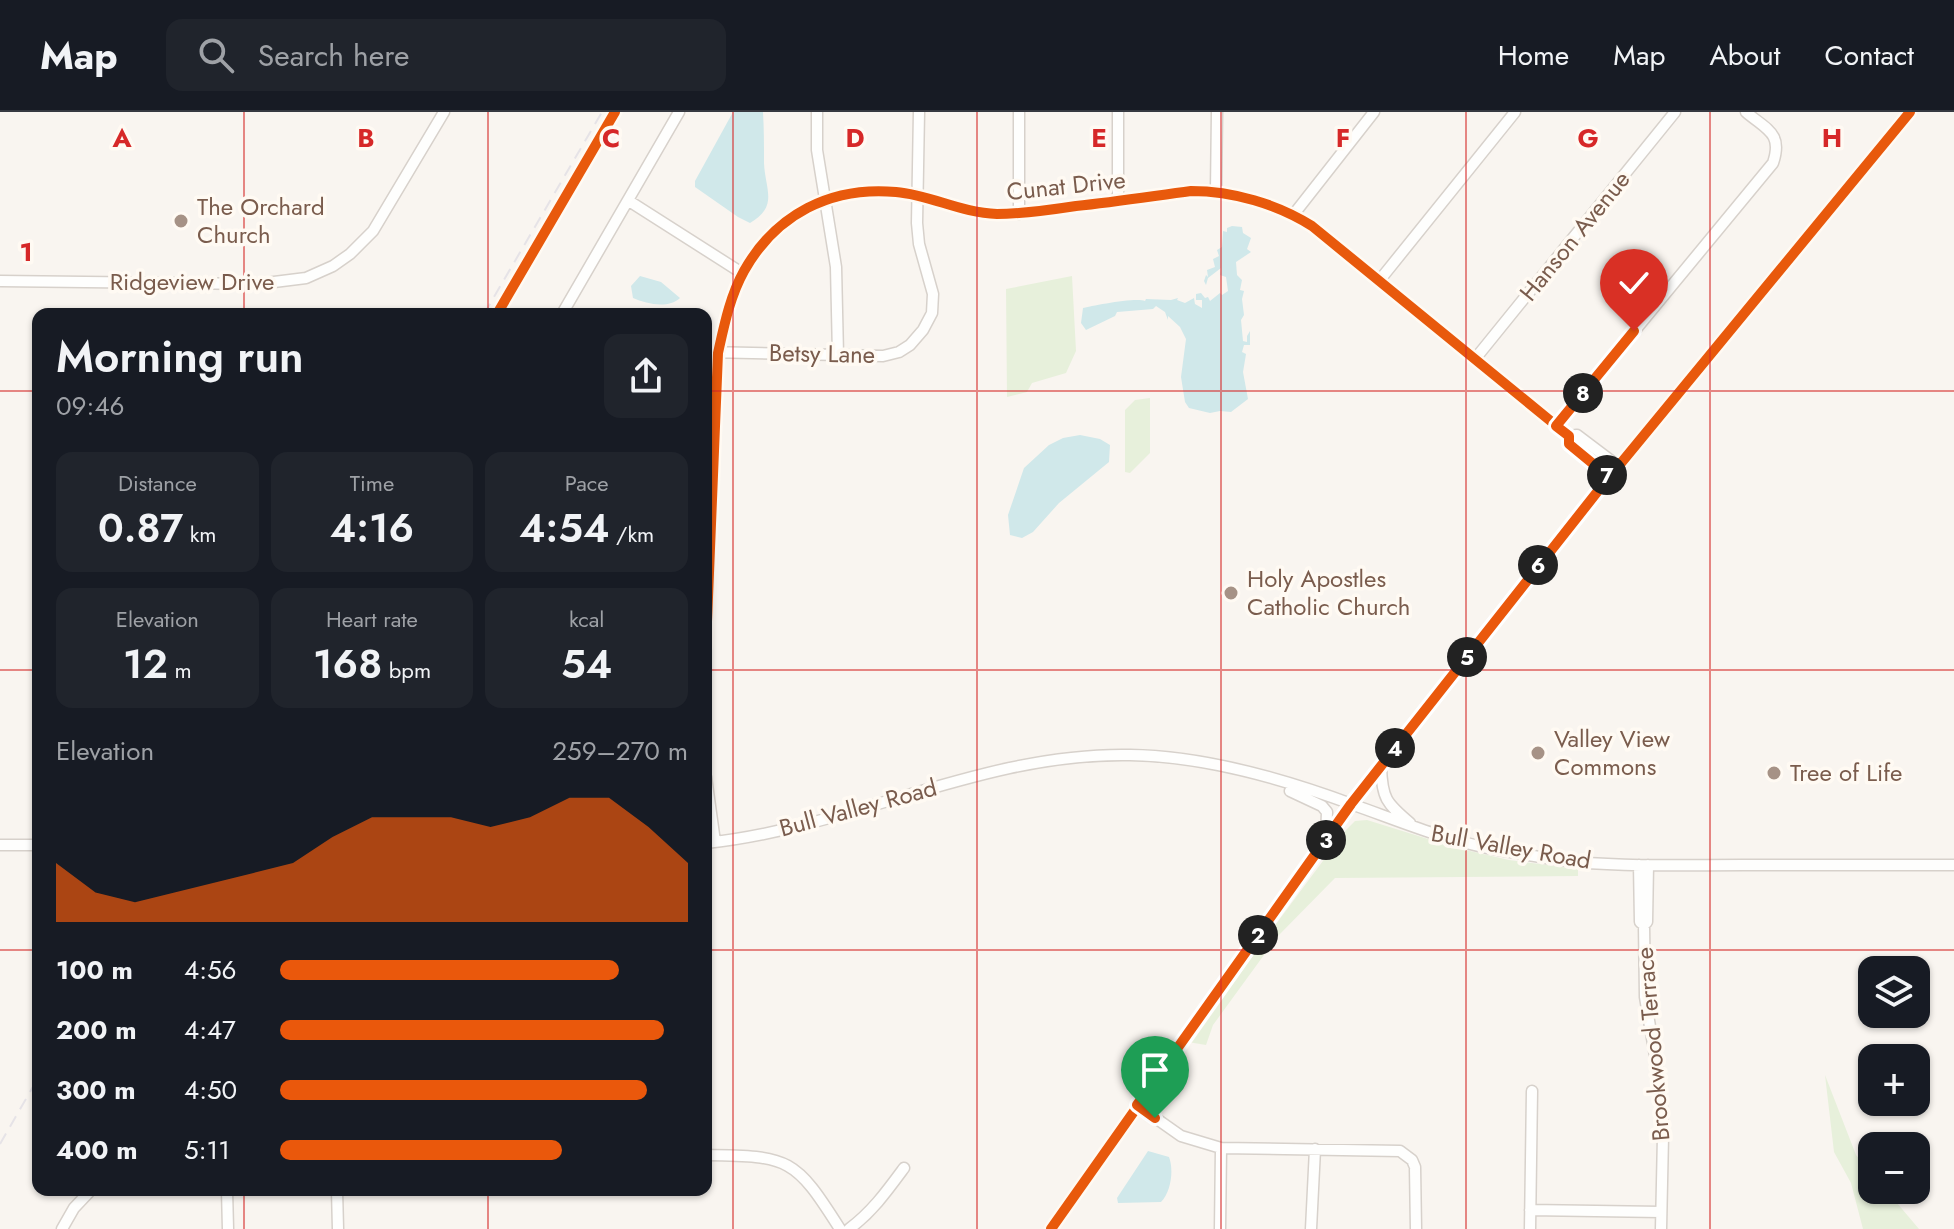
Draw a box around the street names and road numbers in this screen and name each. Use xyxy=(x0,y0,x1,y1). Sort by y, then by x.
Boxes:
street label: Cunat Drive xyxy=(1005,162,1127,209)
street label: Hanson Avenue xyxy=(1511,163,1638,308)
street label: Ridgeview Drive xyxy=(110,264,274,299)
street label: Betsy Lane xyxy=(769,335,875,372)
street label: Bull Valley Road xyxy=(775,770,941,845)
street label: Bull Valley Road xyxy=(1428,815,1594,878)
street label: Brookwood Terrace xyxy=(1627,946,1678,1142)

